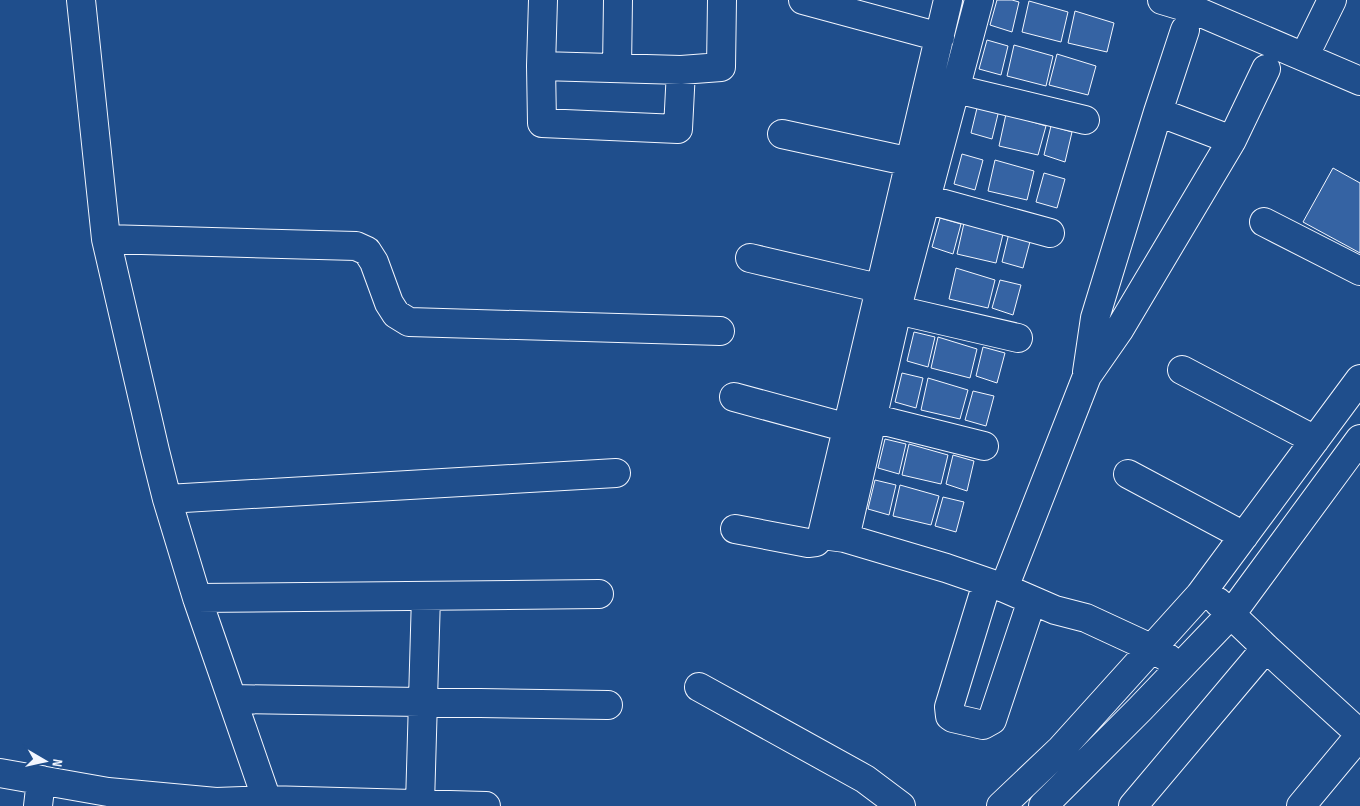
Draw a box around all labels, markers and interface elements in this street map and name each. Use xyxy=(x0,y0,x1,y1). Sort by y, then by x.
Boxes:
north arrow xyxy=(20,736,70,786)
text: N xyxy=(48,758,66,768)

